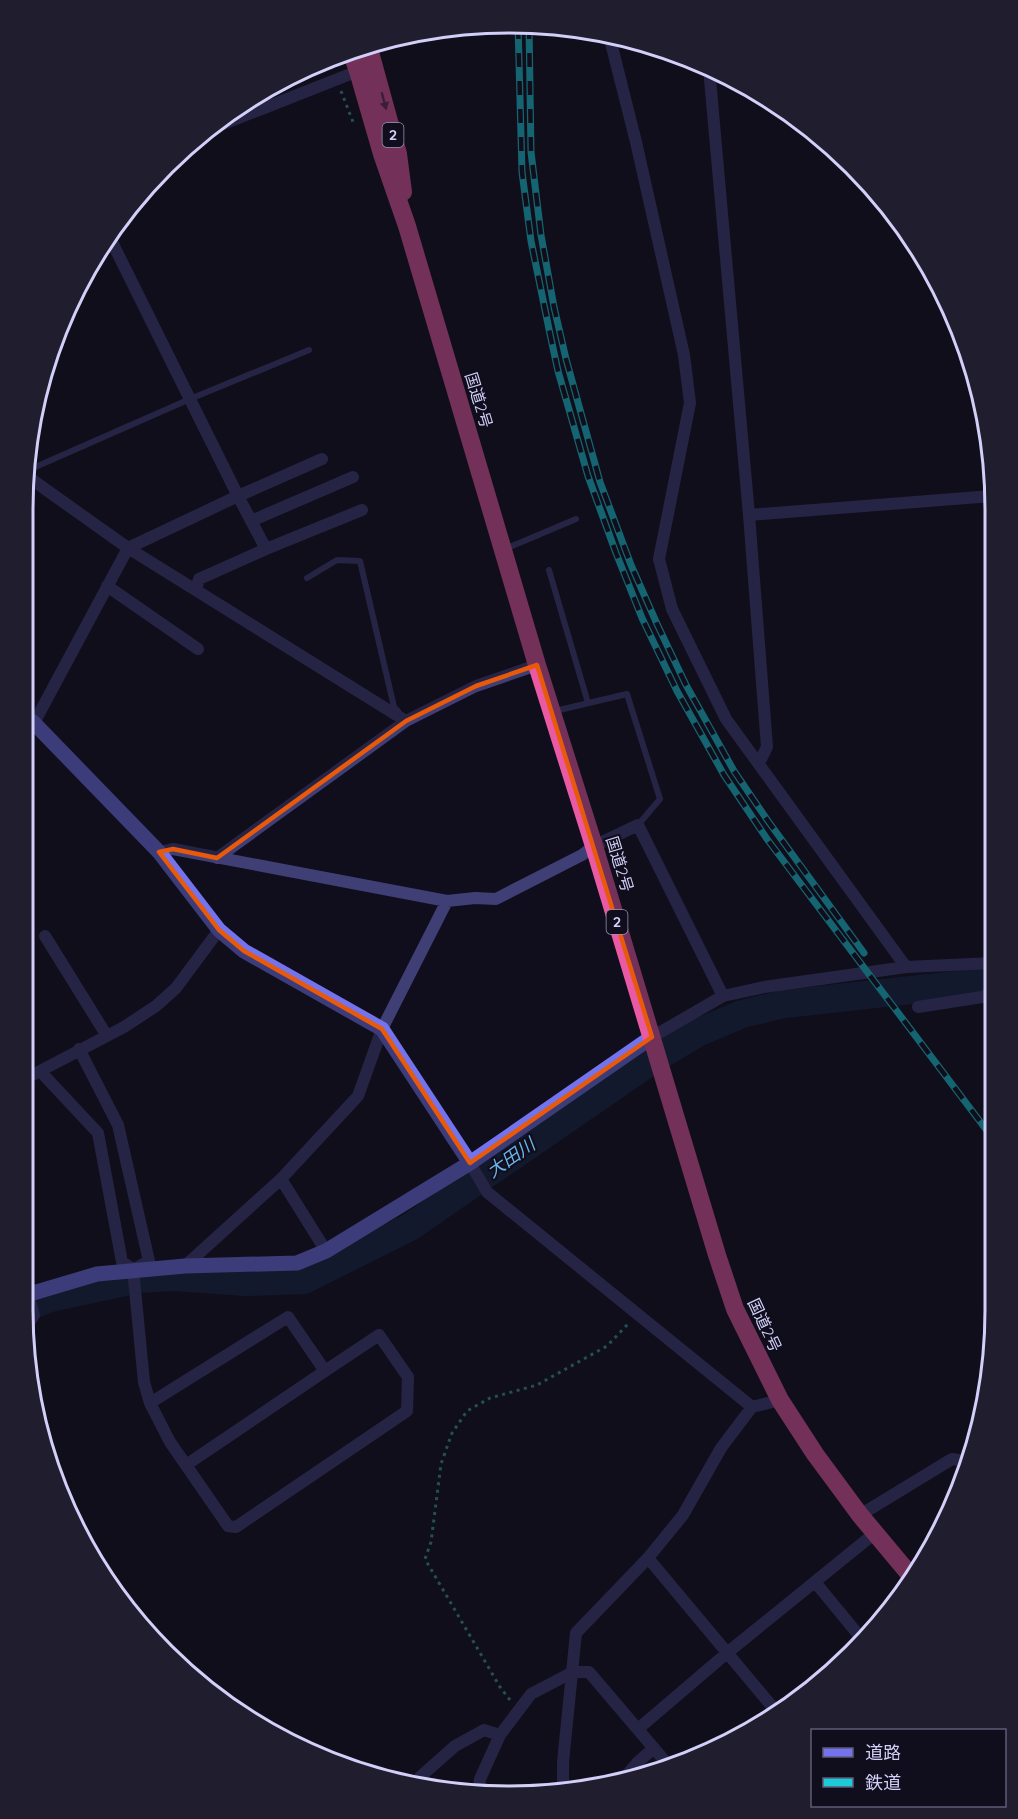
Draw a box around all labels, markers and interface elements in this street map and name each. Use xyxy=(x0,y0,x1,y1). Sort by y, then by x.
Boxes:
one-way arrow xyxy=(379,92,389,110)
road number: 2 xyxy=(382,123,404,147)
street label: 国道2号 xyxy=(461,370,497,430)
street label: 国道2号 xyxy=(602,834,638,894)
road number: 2 xyxy=(606,910,628,934)
water label: 大田川 xyxy=(482,1132,541,1182)
street label: 国道2号 xyxy=(744,1295,786,1355)
legend xyxy=(811,1729,1006,1807)
text: 道路 xyxy=(865,1741,901,1764)
text: 鉄道 xyxy=(865,1771,901,1794)

